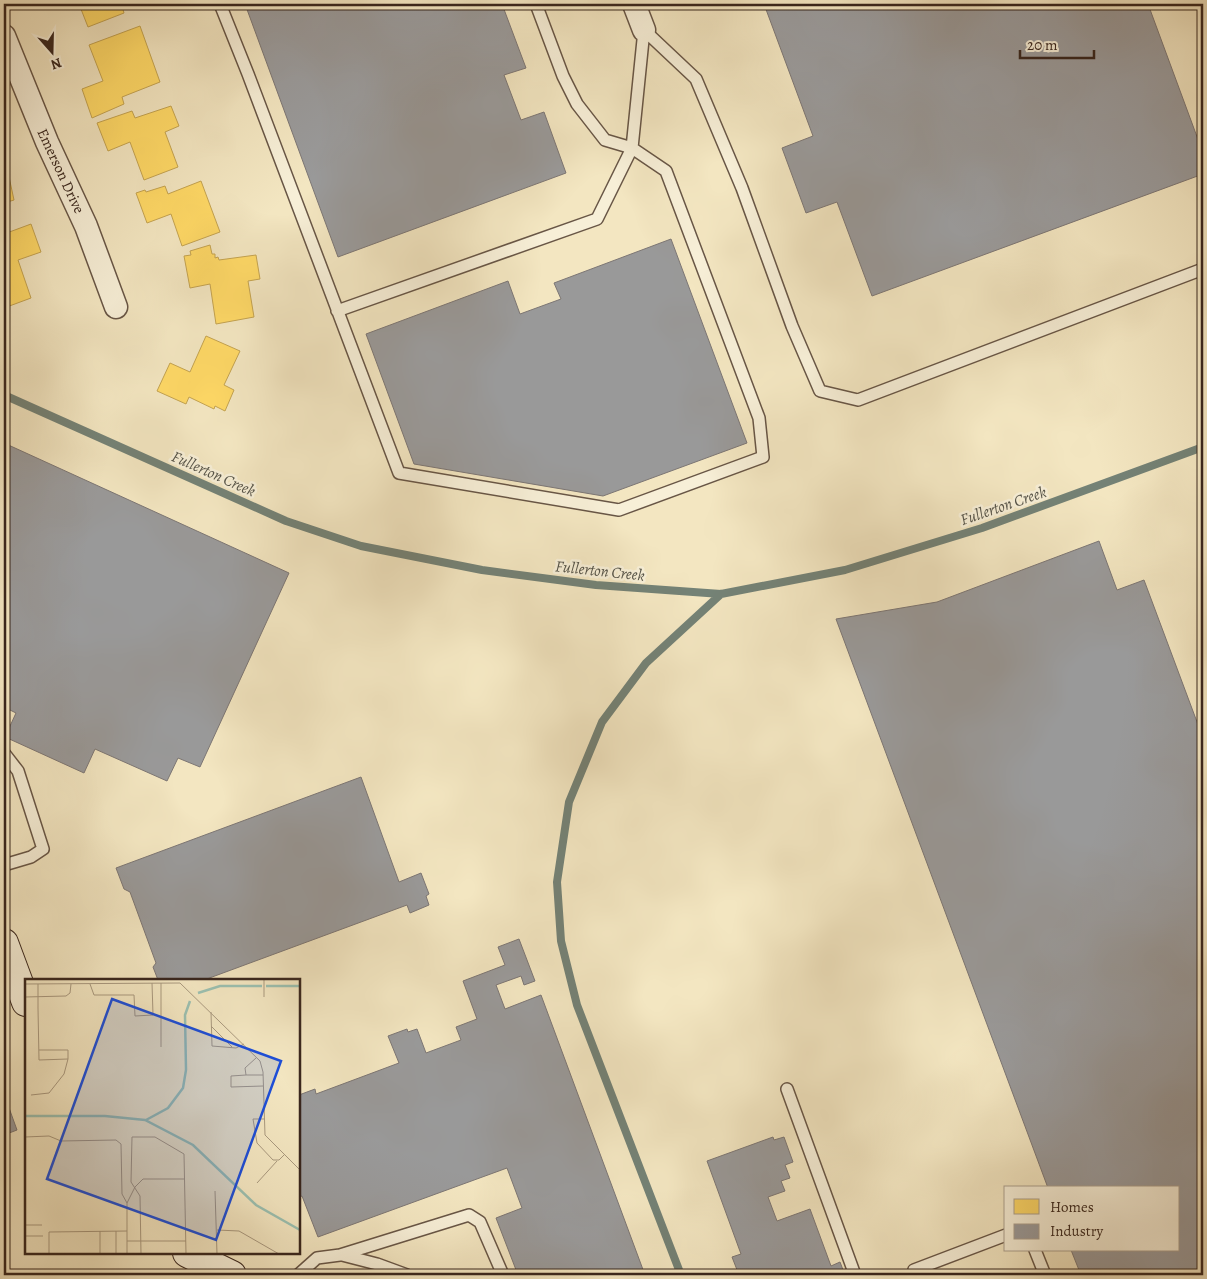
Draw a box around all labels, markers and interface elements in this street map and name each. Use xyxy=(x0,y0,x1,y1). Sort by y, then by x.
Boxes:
north arrow xyxy=(28,28,78,78)
scale bar xyxy=(1020,28,1093,60)
text: 20 m xyxy=(1027,35,1058,55)
text: N xyxy=(48,53,64,74)
street label: Emerson Drive xyxy=(33,125,90,217)
water label: Fullerton Creek xyxy=(168,446,259,502)
water label: Fullerton Creek xyxy=(957,481,1049,531)
water label: Fullerton Creek xyxy=(554,555,646,587)
inset map xyxy=(25,979,300,1254)
legend xyxy=(1004,1186,1180,1252)
text: Homes xyxy=(1050,1197,1094,1217)
text: Industry xyxy=(1050,1221,1104,1241)

